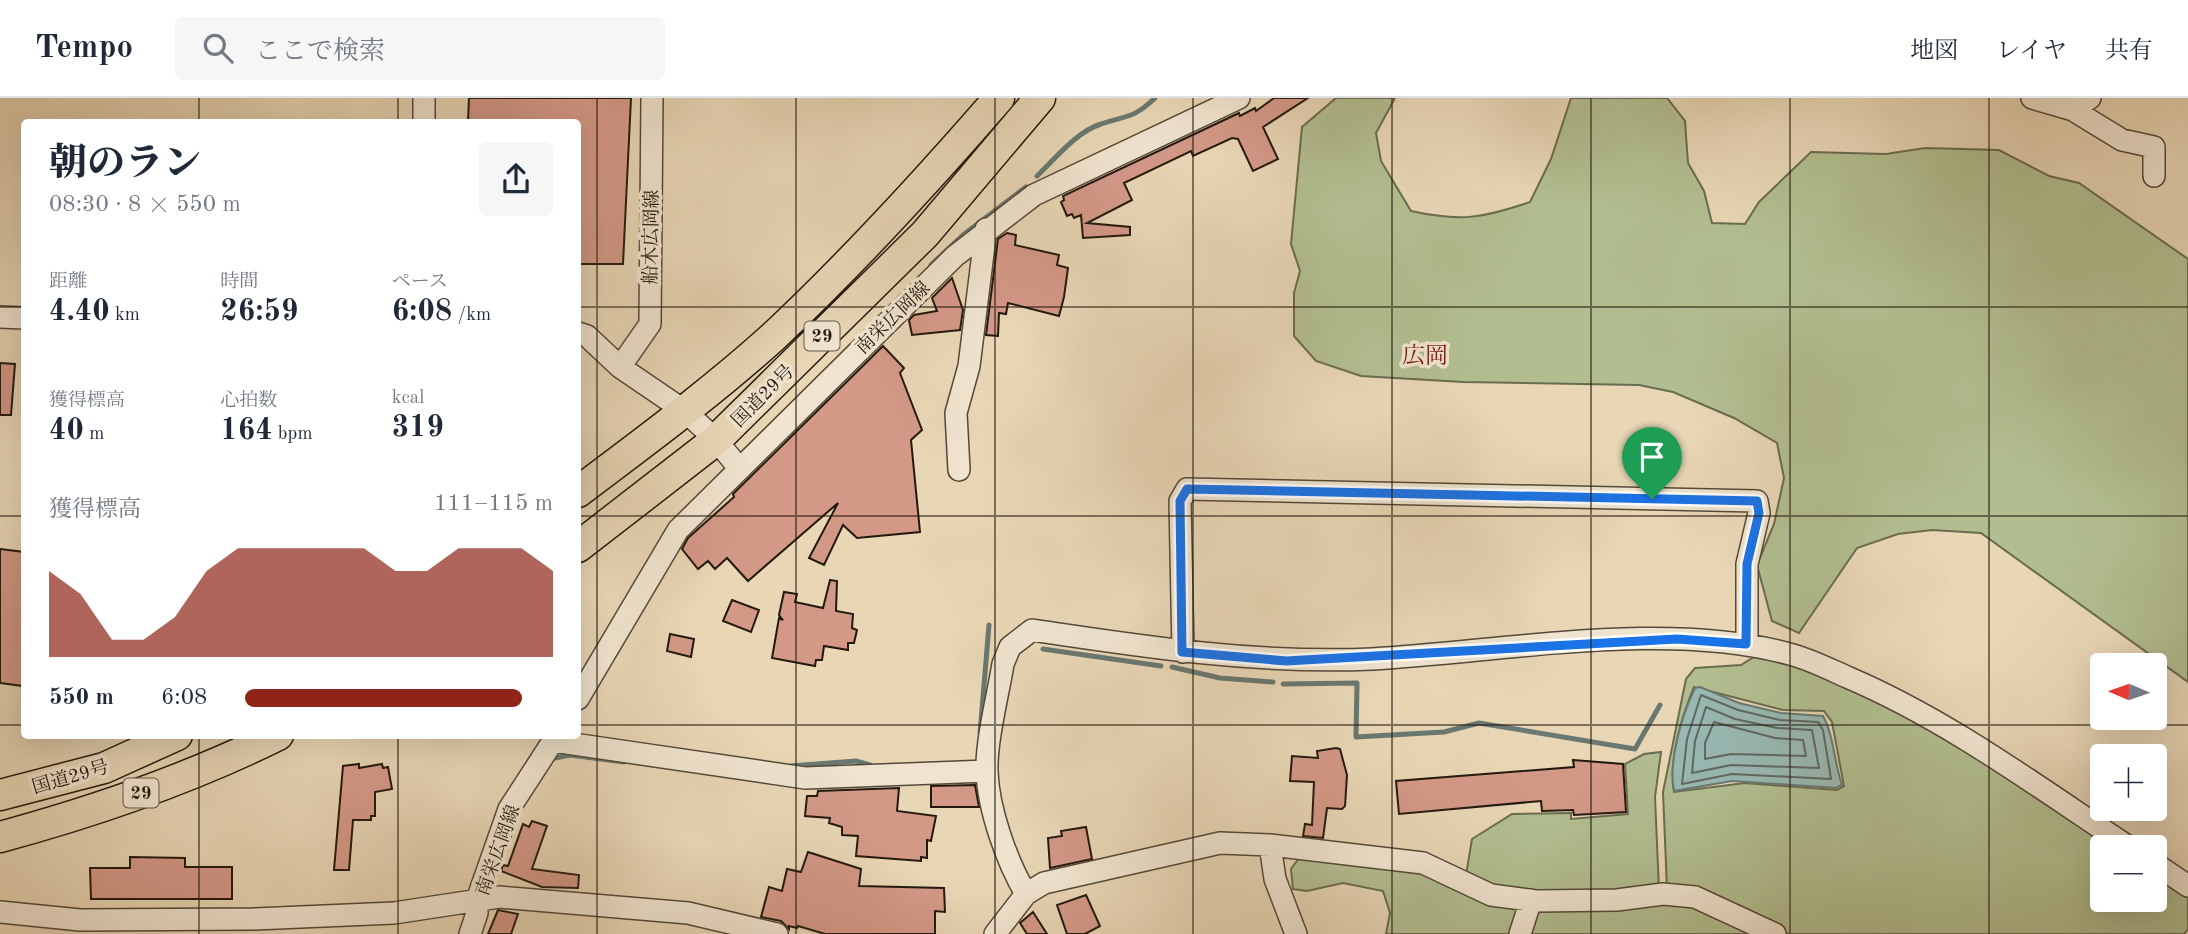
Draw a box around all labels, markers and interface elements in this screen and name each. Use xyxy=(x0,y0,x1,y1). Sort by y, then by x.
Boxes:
search box xyxy=(175,17,665,80)
icon: search xyxy=(199,29,237,67)
text: Tempo xyxy=(35,32,133,65)
text: ここで検索 xyxy=(255,39,385,65)
text: 地図 xyxy=(1910,40,1958,64)
text: レイヤ xyxy=(1996,40,2067,64)
text: 共有 xyxy=(2105,40,2153,64)
button: share xyxy=(479,142,553,216)
text: 朝のラン xyxy=(49,146,201,184)
street label: 船木広岡線 xyxy=(639,189,663,285)
text: 08:30 · 8 × 550 m xyxy=(49,193,241,216)
text: 距離 xyxy=(49,273,87,292)
text: 時間 xyxy=(220,273,258,292)
text: ペース xyxy=(392,273,448,292)
street label: 南栄広岡線 xyxy=(851,277,935,359)
text: 4.40 xyxy=(49,297,110,327)
text: 26:59 xyxy=(220,297,298,327)
text: 6:08 xyxy=(392,297,452,327)
text: km xyxy=(110,306,140,325)
text: /km xyxy=(452,306,491,325)
road number: 29 xyxy=(804,322,840,350)
district label: 広岡 xyxy=(1402,343,1448,368)
street label: 国道29号 xyxy=(728,361,798,431)
text: kcal xyxy=(392,389,424,408)
text: 獲得標高 xyxy=(49,392,125,411)
text: 心拍数 xyxy=(220,392,277,411)
text: 319 xyxy=(392,413,444,443)
text: 40 xyxy=(49,416,84,446)
text: 164 xyxy=(220,416,273,446)
text: m xyxy=(84,425,104,444)
text: bpm xyxy=(273,425,313,444)
pin xyxy=(1622,427,1682,499)
icon: arrive xyxy=(1633,438,1671,476)
text: 111–115 m xyxy=(434,492,553,515)
text: 獲得標高 xyxy=(49,498,141,521)
north arrow xyxy=(2090,653,2166,730)
map controls xyxy=(2090,653,2167,912)
text: 550 m xyxy=(49,686,114,709)
text: 6:08 xyxy=(161,686,207,709)
button: + xyxy=(2090,744,2167,821)
street label: 国道29号 xyxy=(30,756,111,798)
road number: 29 xyxy=(124,778,158,808)
street label: 南栄広岡線 xyxy=(471,802,525,899)
button: − xyxy=(2090,835,2167,912)

